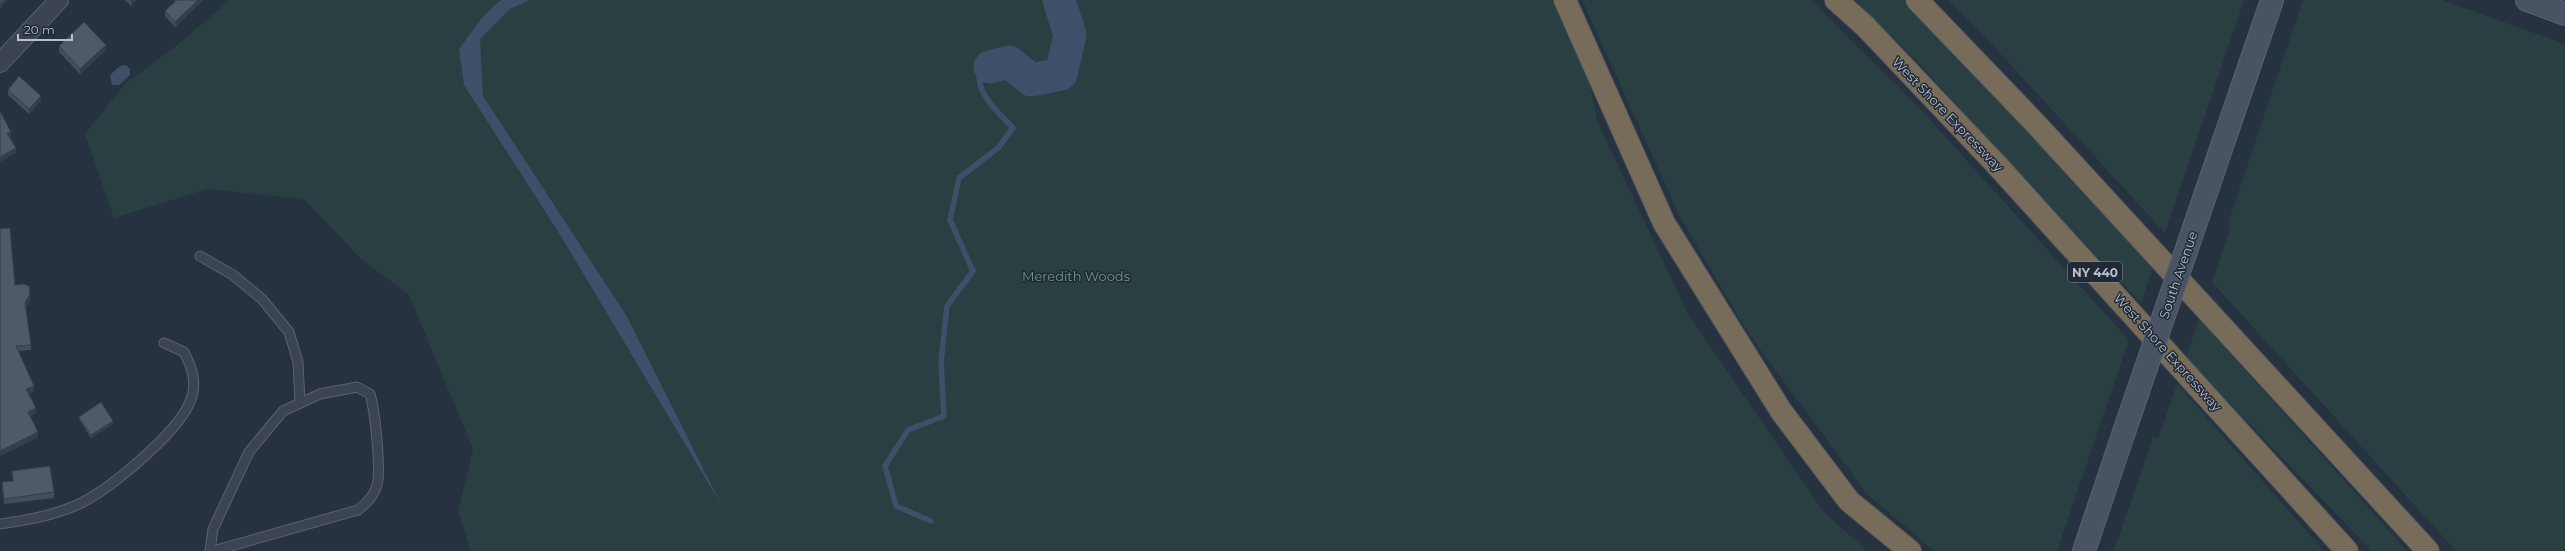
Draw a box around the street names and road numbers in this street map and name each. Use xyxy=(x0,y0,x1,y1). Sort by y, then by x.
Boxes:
street label: West Shore Expressway xyxy=(1889,53,2008,175)
street label: South Avenue xyxy=(2156,229,2200,321)
road number: NY 440 xyxy=(2068,262,2122,282)
street label: West Shore Expressway xyxy=(2111,290,2226,415)

